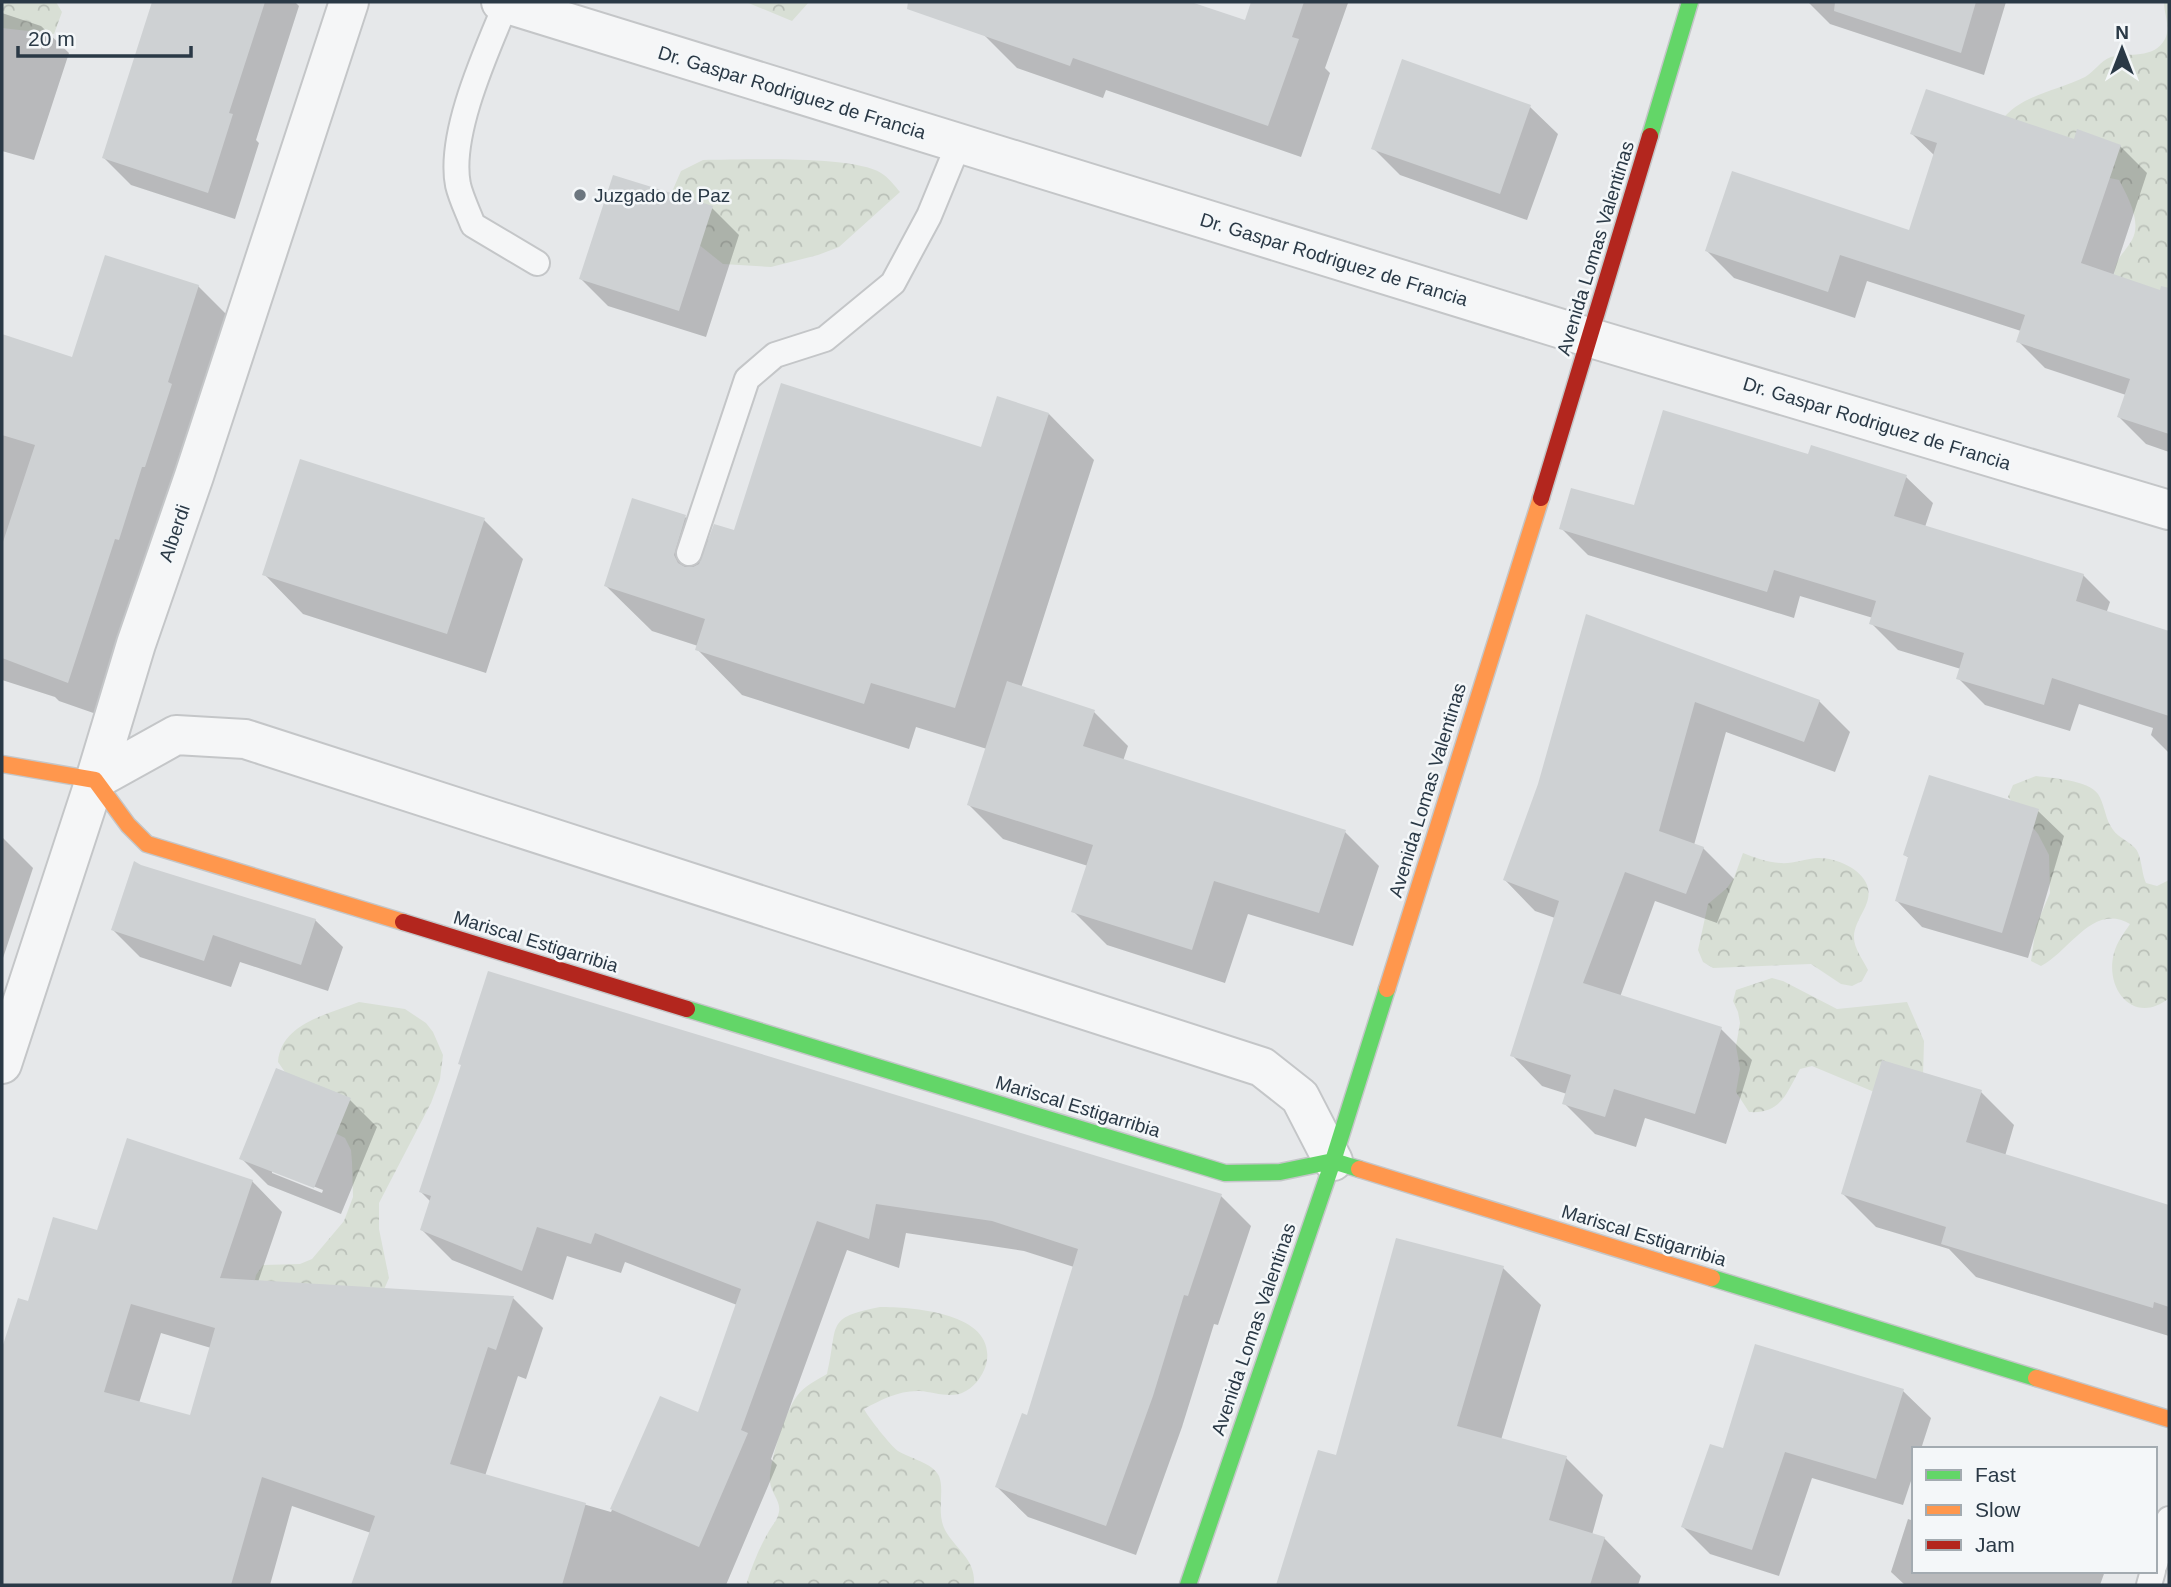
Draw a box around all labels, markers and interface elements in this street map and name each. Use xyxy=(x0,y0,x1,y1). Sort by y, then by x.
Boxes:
scale bar xyxy=(18,14,191,58)
north arrow xyxy=(2087,14,2157,84)
text: N xyxy=(2115,22,2129,43)
text: 20 m xyxy=(28,27,75,50)
street label: Dr. Gaspar Rodriguez de Francia xyxy=(655,42,929,143)
street label: Avenida Lomas Valentinas xyxy=(1553,138,1638,358)
place label: Juzgado de Paz xyxy=(594,185,730,206)
marker: Juzgado de Paz xyxy=(572,187,588,203)
street label: Dr. Gaspar Rodriguez de Francia xyxy=(1197,209,1471,310)
street label: Dr. Gaspar Rodriguez de Francia xyxy=(1740,373,2014,474)
street label: Alberdi xyxy=(155,502,194,565)
street label: Avenida Lomas Valentinas xyxy=(1385,680,1470,900)
street label: Mariscal Estigarribia xyxy=(451,906,621,977)
street label: Mariscal Estigarribia xyxy=(993,1071,1163,1142)
street label: Mariscal Estigarribia xyxy=(1559,1200,1729,1271)
street label: Avenida Lomas Valentinas xyxy=(1207,1220,1300,1438)
legend xyxy=(1912,1447,2157,1573)
text: Fast xyxy=(1975,1463,2016,1486)
text: Slow xyxy=(1975,1498,2021,1521)
text: Jam xyxy=(1975,1533,2015,1556)

